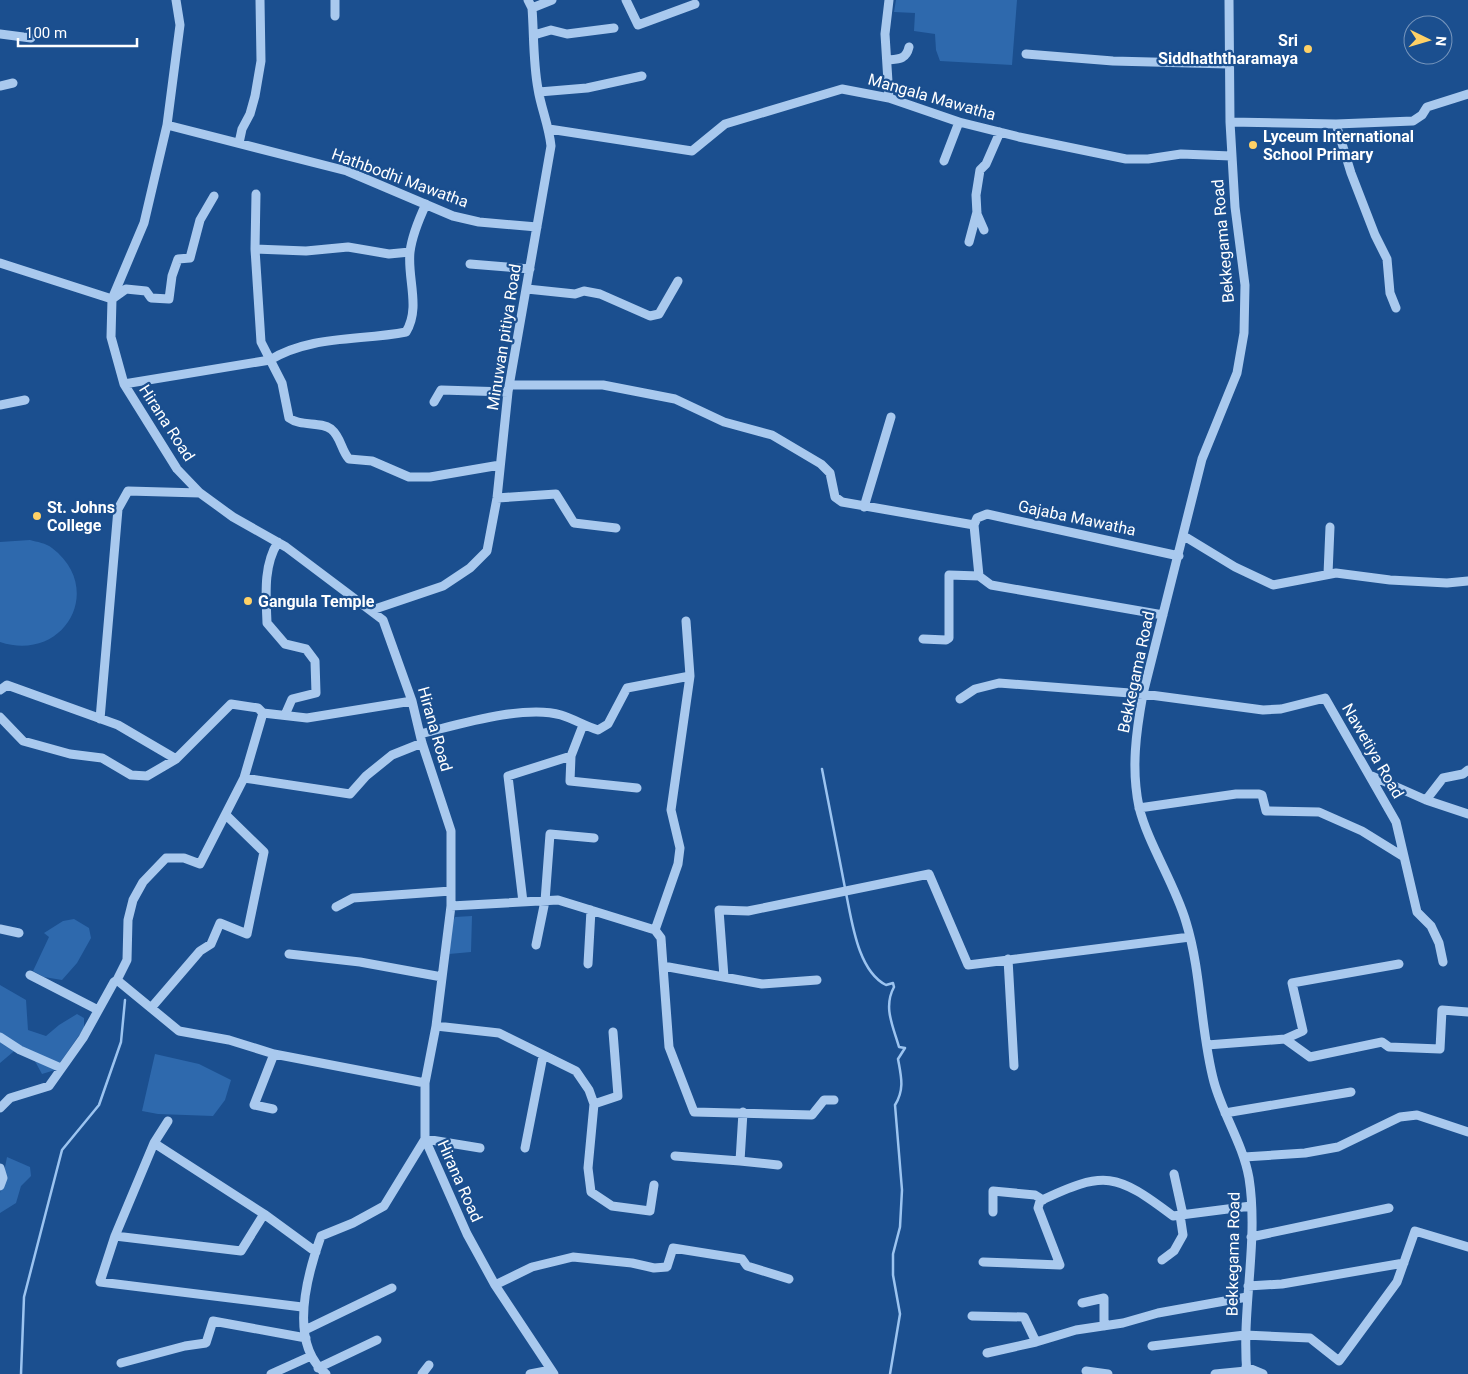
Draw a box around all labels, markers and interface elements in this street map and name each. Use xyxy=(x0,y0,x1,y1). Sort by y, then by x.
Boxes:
scale bar xyxy=(18,15,136,47)
north arrow xyxy=(1403,15,1453,65)
text: 100 m xyxy=(25,24,67,42)
place label: Sri Siddhaththaramaya xyxy=(1158,31,1298,68)
text: N xyxy=(1433,36,1449,47)
marker: Sri Siddhaththaramaya xyxy=(1302,43,1314,55)
street label: Mangala Mawatha xyxy=(866,70,998,124)
place label: Lyceum International School Primary xyxy=(1263,127,1414,164)
marker: Lyceum International School Primary xyxy=(1247,139,1259,151)
street label: Hathbodhi Mawatha xyxy=(329,144,471,212)
street label: Bekkegama Road xyxy=(1208,178,1238,304)
street label: Minuwan pitiya Road xyxy=(483,262,525,412)
street label: Hirana Road xyxy=(135,381,199,465)
street label: Gajaba Mawatha xyxy=(1016,496,1138,540)
place label: St. Johns College xyxy=(47,498,115,535)
marker: St. Johns College xyxy=(31,510,43,522)
place label: Gangula Temple xyxy=(258,592,375,611)
marker: Gangula Temple xyxy=(242,595,254,607)
street label: Bekkegama Road xyxy=(1114,609,1158,735)
street label: Hirana Road xyxy=(414,684,456,774)
street label: Nawetiya Road xyxy=(1338,700,1408,802)
street label: Hirana Road xyxy=(434,1137,486,1225)
street label: Bekkegama Road xyxy=(1222,1192,1244,1316)

